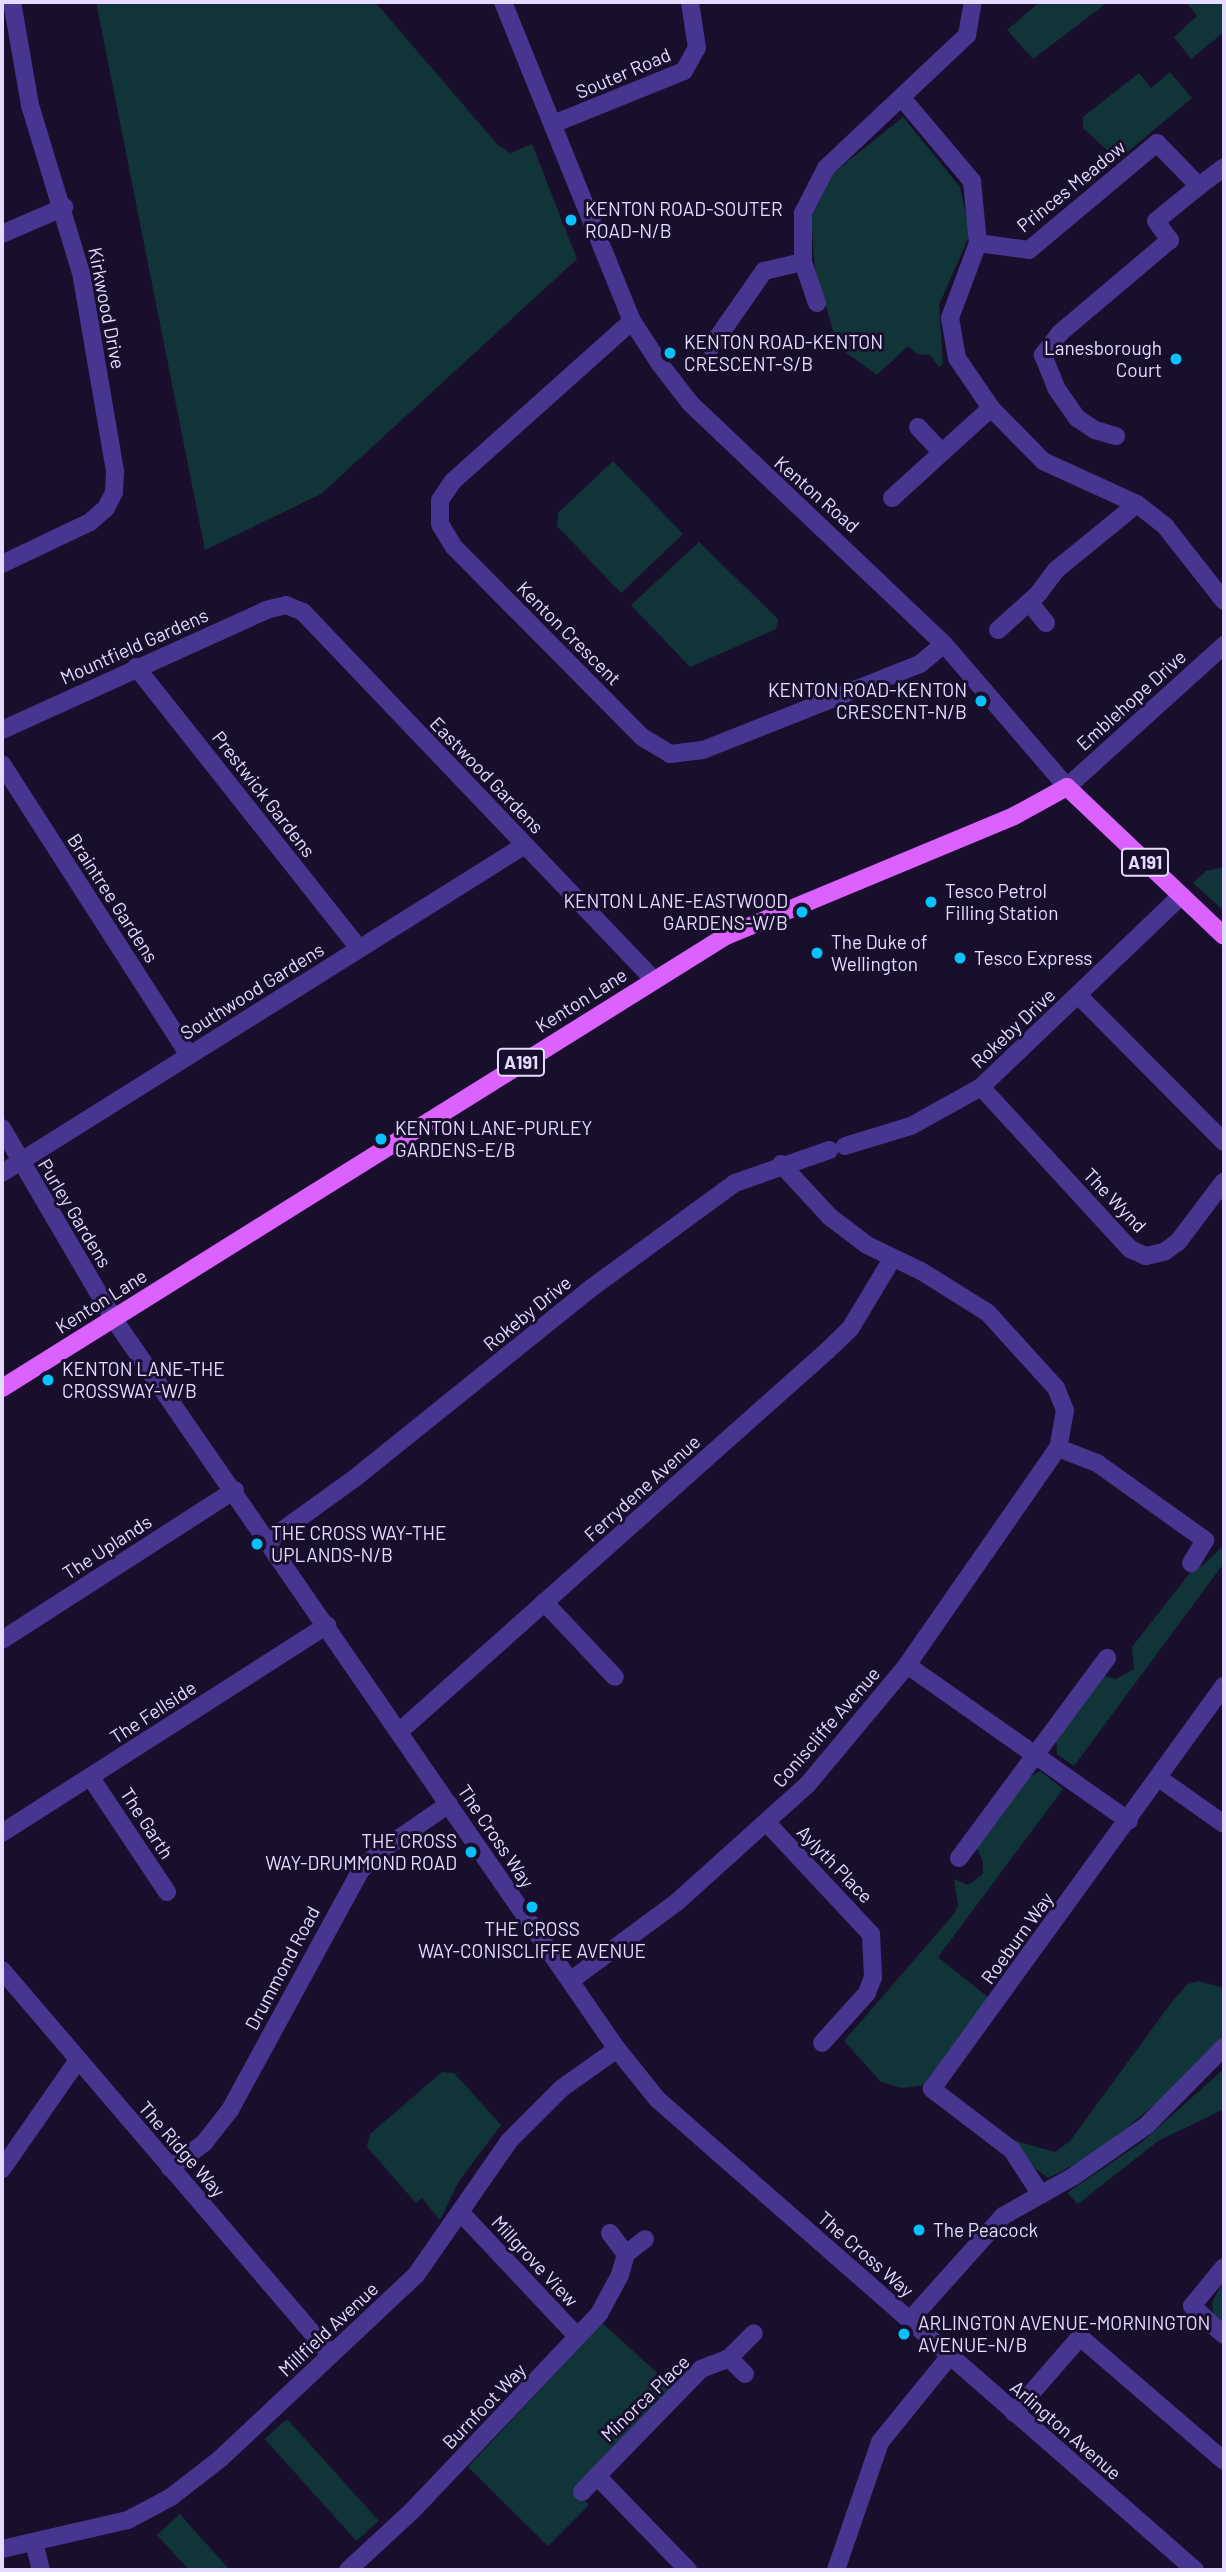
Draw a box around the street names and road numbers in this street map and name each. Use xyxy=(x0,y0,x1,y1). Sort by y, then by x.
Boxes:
street label: Souter Road xyxy=(572,43,674,103)
street label: Princes Meadow xyxy=(1012,135,1130,237)
street label: Kirkwood Drive xyxy=(84,245,130,371)
street label: Kenton Road xyxy=(770,451,864,537)
street label: Kenton Crescent xyxy=(512,576,626,690)
street label: Mountfield Gardens xyxy=(57,603,211,689)
street label: Emblehope Drive xyxy=(1072,645,1190,755)
street label: Eastwood Gardens xyxy=(426,712,548,838)
street label: Prestwick Gardens xyxy=(208,726,320,862)
street label: Braintree Gardens xyxy=(63,829,163,967)
road number: A191 xyxy=(1120,848,1170,876)
street label: Southwood Gardens xyxy=(176,938,328,1044)
street label: Kenton Lane xyxy=(531,963,631,1037)
street label: Rokeby Drive xyxy=(966,983,1060,1073)
road number: A191 xyxy=(496,1048,546,1077)
street label: Purley Gardens xyxy=(34,1154,116,1272)
street label: The Wynd xyxy=(1079,1163,1151,1237)
street label: Kenton Lane xyxy=(51,1264,151,1338)
street label: Rokeby Drive xyxy=(479,1271,575,1355)
street label: Ferrydene Avenue xyxy=(579,1430,705,1546)
street label: The Uplands xyxy=(58,1510,156,1584)
street label: Coniscliffe Avenue xyxy=(767,1662,885,1792)
street label: The Fellside xyxy=(106,1676,200,1748)
street label: The Cross Way xyxy=(453,1780,539,1892)
street label: The Garth xyxy=(116,1783,178,1863)
street label: Aylyth Place xyxy=(792,1820,878,1908)
street label: Roeburn Way xyxy=(976,1888,1058,1988)
street label: Drummond Road xyxy=(240,1902,324,2034)
street label: The Ridge Way xyxy=(134,2096,230,2202)
street label: The Cross Way xyxy=(813,2206,919,2302)
street label: Millgrove View xyxy=(487,2211,583,2311)
street label: Millfield Avenue xyxy=(273,2277,383,2381)
street label: Minorca Place xyxy=(596,2350,694,2446)
street label: Burnfoot Way xyxy=(437,2358,531,2454)
street label: Arlington Avenue xyxy=(1006,2376,1126,2484)

